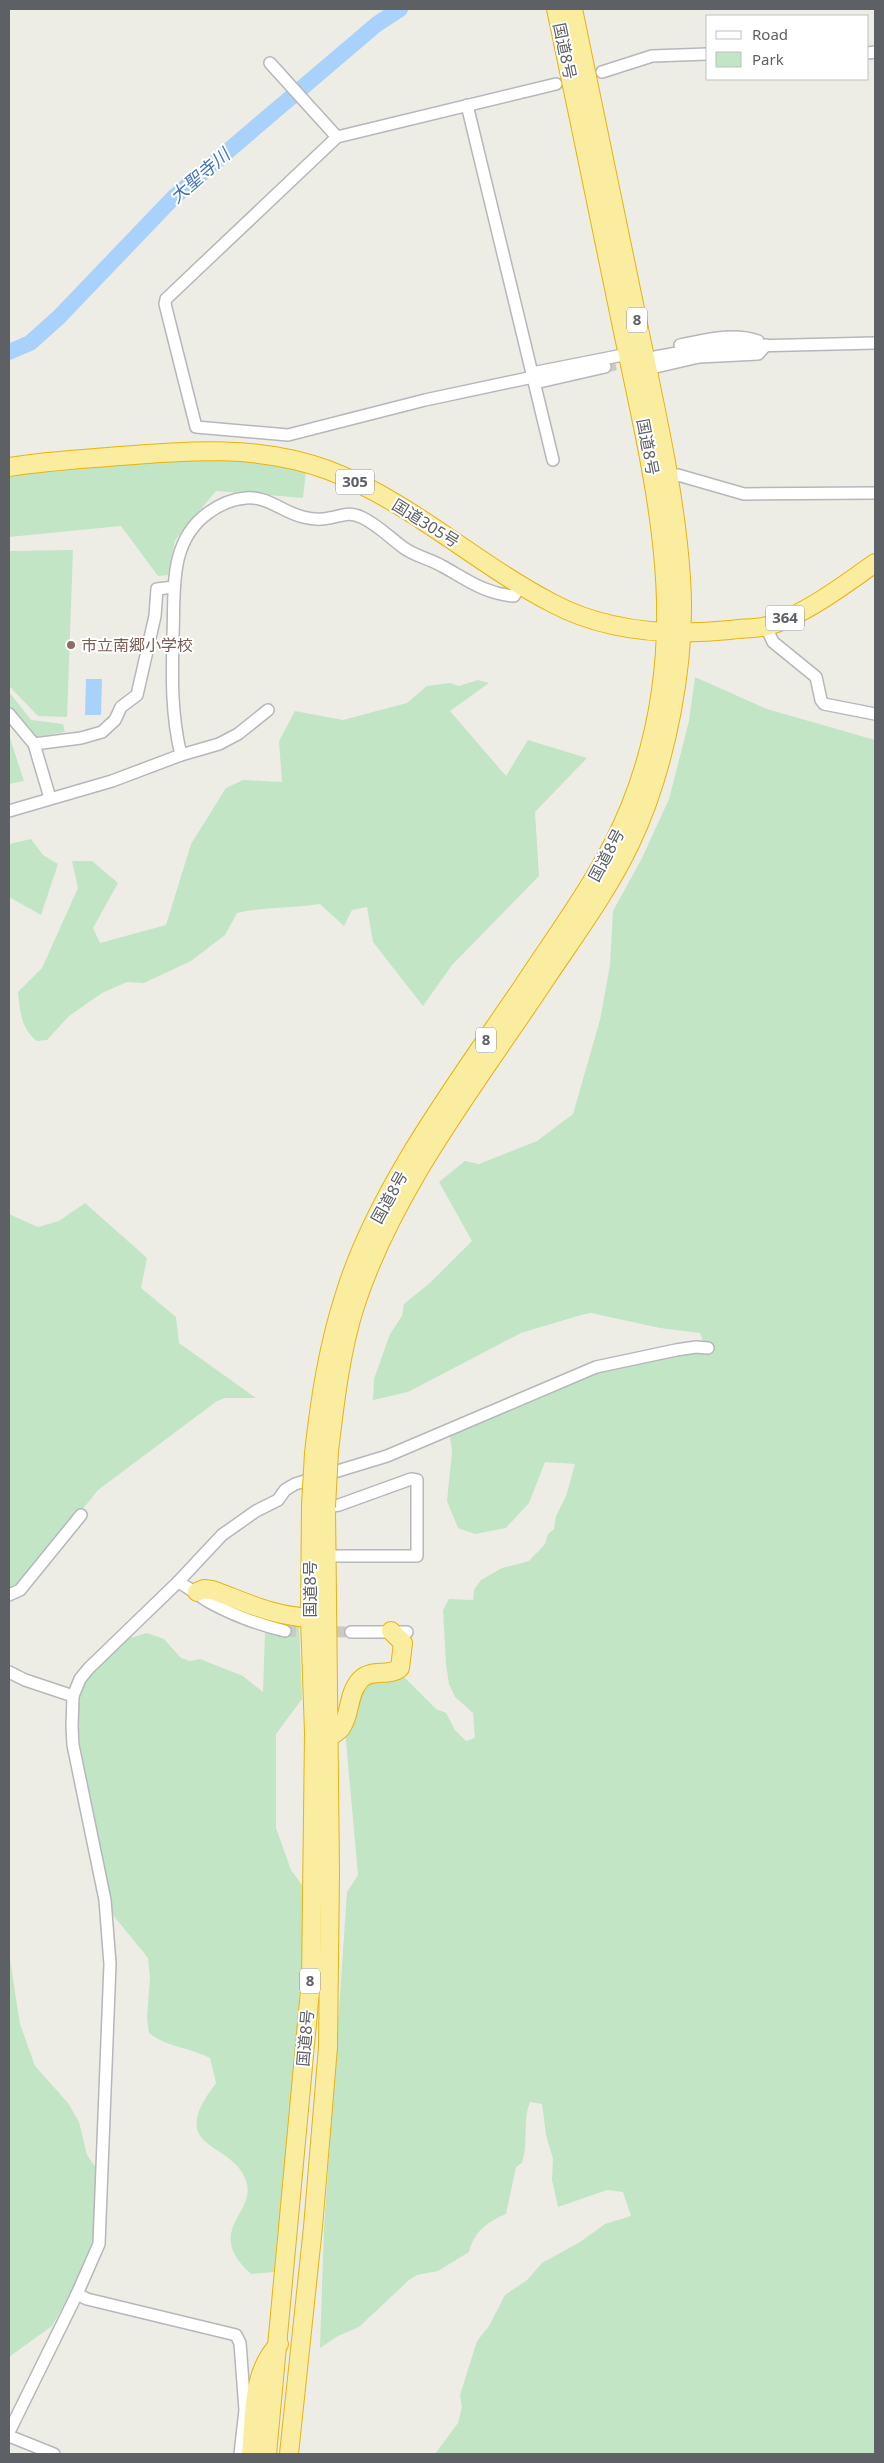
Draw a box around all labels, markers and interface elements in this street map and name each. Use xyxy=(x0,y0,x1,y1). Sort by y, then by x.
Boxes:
legend xyxy=(706,15,869,80)
street label: 国道8号 xyxy=(548,21,582,81)
text: Road xyxy=(752,24,788,44)
text: Park xyxy=(752,49,784,69)
water label: 大聖寺川 xyxy=(164,141,236,208)
road number: 8 xyxy=(627,308,647,332)
street label: 国道8号 xyxy=(632,417,664,477)
road number: 305 xyxy=(336,470,374,494)
street label: 国道305号 xyxy=(388,494,464,552)
road number: 364 xyxy=(766,606,804,630)
place label: 市立南郷小学校 xyxy=(81,634,193,656)
marker: 市立南郷小学校 xyxy=(65,639,77,651)
street label: 国道8号 xyxy=(583,825,629,885)
road number: 8 xyxy=(476,1028,496,1052)
street label: 国道8号 xyxy=(366,1167,412,1227)
street label: 国道8号 xyxy=(299,1560,321,1618)
road number: 8 xyxy=(300,1968,320,1994)
street label: 国道8号 xyxy=(292,2009,318,2067)

